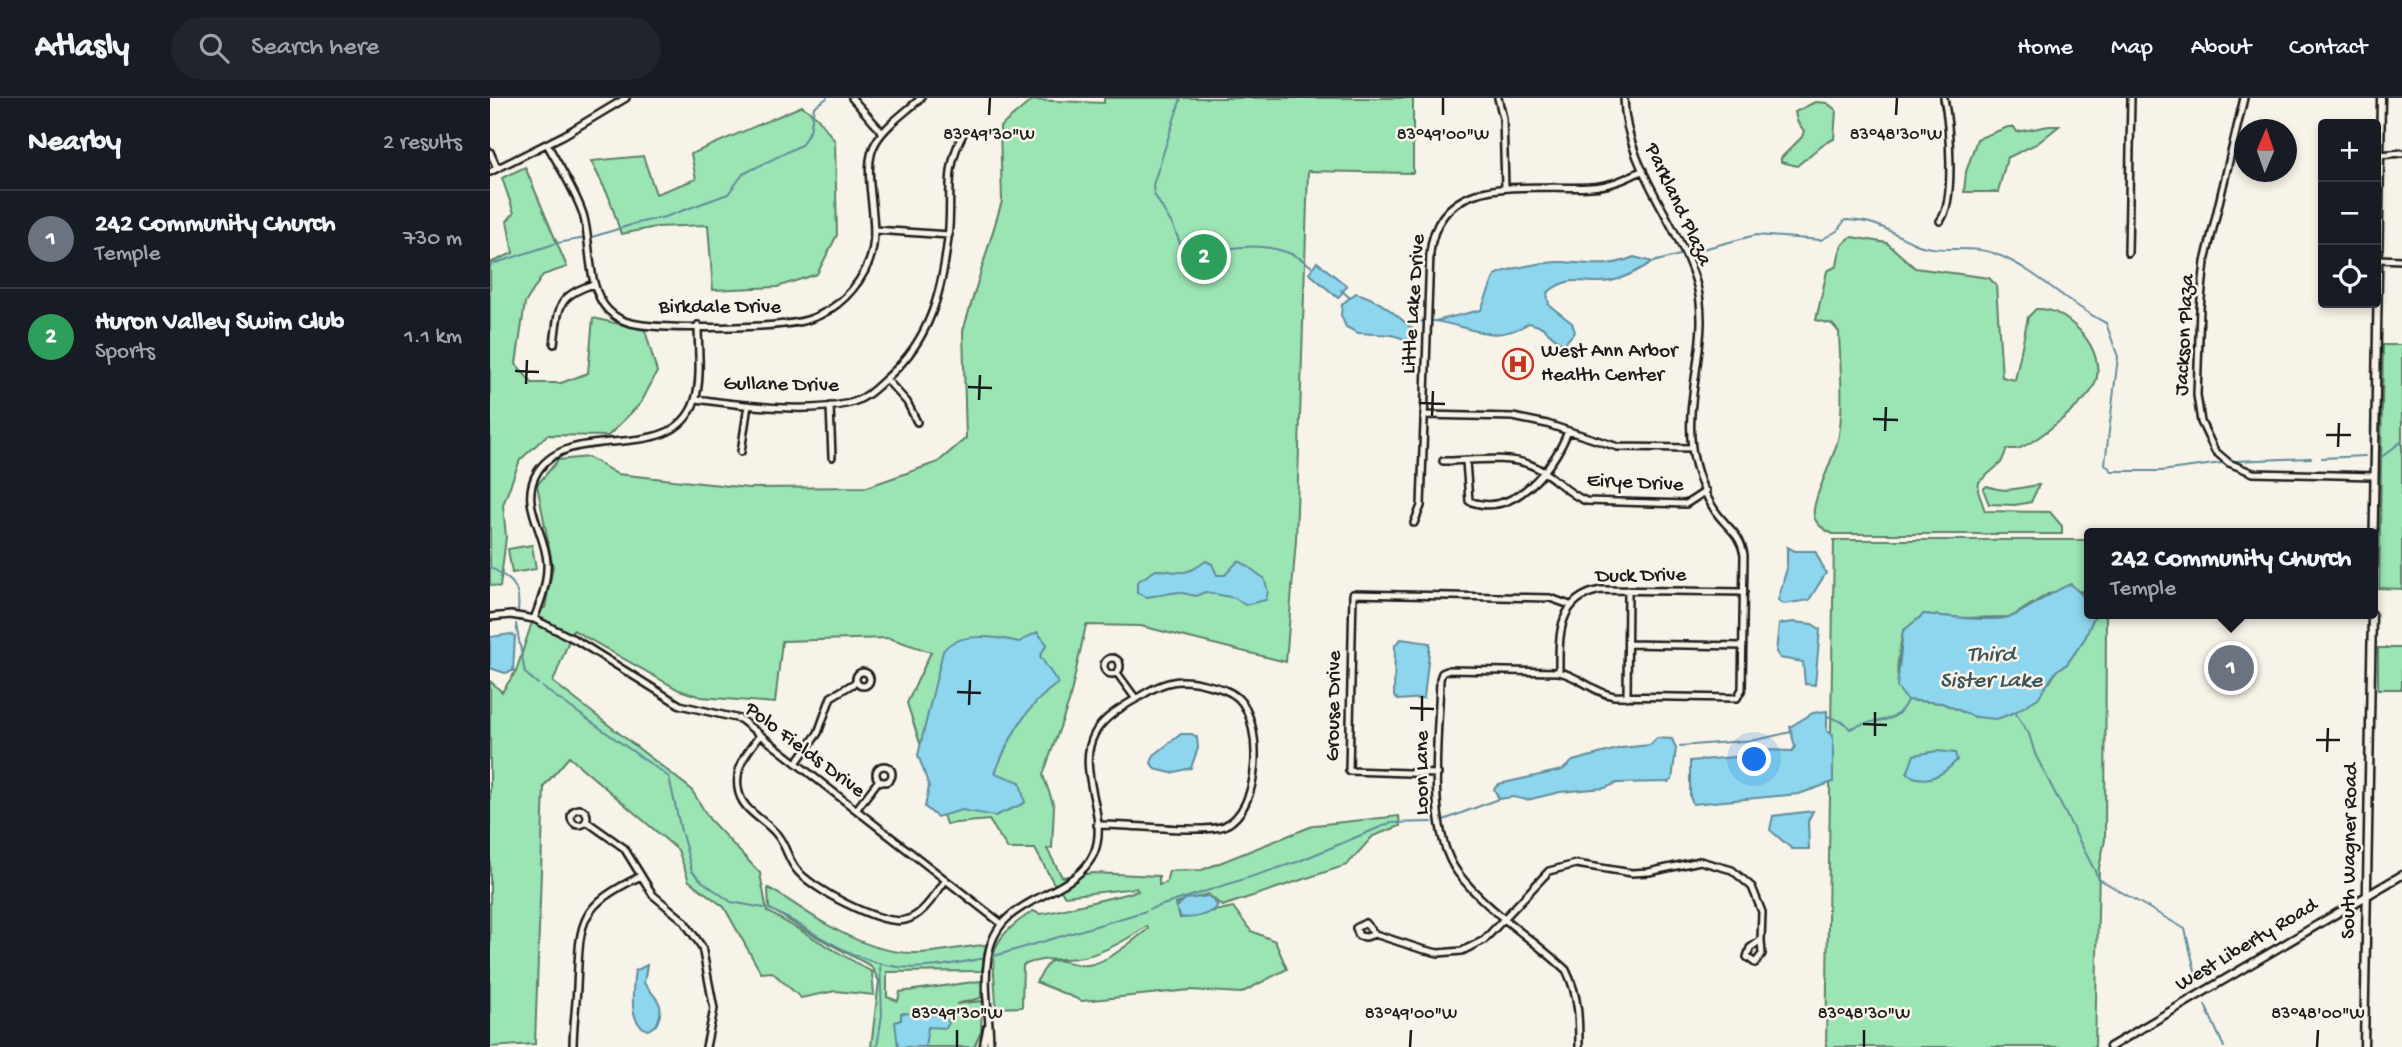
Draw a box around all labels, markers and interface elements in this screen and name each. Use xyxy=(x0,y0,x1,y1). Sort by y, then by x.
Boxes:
search box xyxy=(171,17,661,80)
text: Atlasly xyxy=(35,29,129,67)
icon: search xyxy=(195,29,233,67)
text: Search here xyxy=(251,33,379,64)
text: Home xyxy=(2017,34,2073,63)
text: Map xyxy=(2111,34,2153,63)
text: About xyxy=(2191,34,2251,63)
text: Contact xyxy=(2289,34,2367,63)
north arrow xyxy=(2234,119,2297,182)
map controls xyxy=(2318,119,2381,308)
button: + xyxy=(2318,119,2381,182)
text: 83°49'30"W xyxy=(943,125,1035,146)
text: 83°49'00"W xyxy=(1397,125,1489,146)
text: 83°48'30"W xyxy=(1850,125,1942,146)
text: Nearby xyxy=(28,126,121,161)
text: 2 results xyxy=(383,130,462,157)
street label: Parkland Plaza xyxy=(1637,139,1717,271)
button: − xyxy=(2318,182,2381,245)
text: 242 Community Church xyxy=(95,210,335,241)
text: 1 xyxy=(46,226,56,253)
text: 730 m xyxy=(403,226,462,253)
pin: 2 xyxy=(1181,231,1227,283)
street label: Little Lake Drive xyxy=(1398,232,1432,375)
text: Temple xyxy=(95,241,160,268)
button: locate xyxy=(2318,245,2381,308)
street label: Jackson Plaza xyxy=(2170,272,2202,396)
street label: Birkdale Drive xyxy=(658,296,782,321)
text: Huron Valley Swim Club xyxy=(95,308,344,339)
text: 2 xyxy=(45,324,57,351)
text: 1.1 km xyxy=(404,324,462,351)
text: Sports xyxy=(95,339,155,366)
place label: West Ann Arbor Health Center xyxy=(1541,340,1679,389)
hospital icon: West Ann Arbor Health Center xyxy=(1501,347,1535,381)
street label: Gullane Drive xyxy=(723,372,840,400)
street label: Eirye Drive xyxy=(1586,469,1685,499)
popup xyxy=(2084,528,2378,619)
text: 242 Community Church xyxy=(2111,545,2351,576)
street label: Duck Drive xyxy=(1593,564,1688,590)
text: Temple xyxy=(2111,576,2176,603)
water label: Third Sister Lake xyxy=(1940,642,2043,695)
pin: 1 xyxy=(2208,642,2254,694)
street label: Grouse Drive xyxy=(1322,649,1348,762)
street label: Polo Fields Drive xyxy=(738,697,870,805)
street label: Loon Lane xyxy=(1411,730,1436,815)
your location xyxy=(1737,742,1771,776)
street label: South Wagner Road xyxy=(2337,761,2365,939)
street label: West Liberty Road xyxy=(2171,893,2324,998)
text: 83°49'30"W xyxy=(911,1004,1003,1025)
text: 83°49'00"W xyxy=(1365,1004,1457,1025)
text: 83°48'30"W xyxy=(1818,1004,1910,1025)
text: 83°48'00"W xyxy=(2271,1004,2365,1025)

